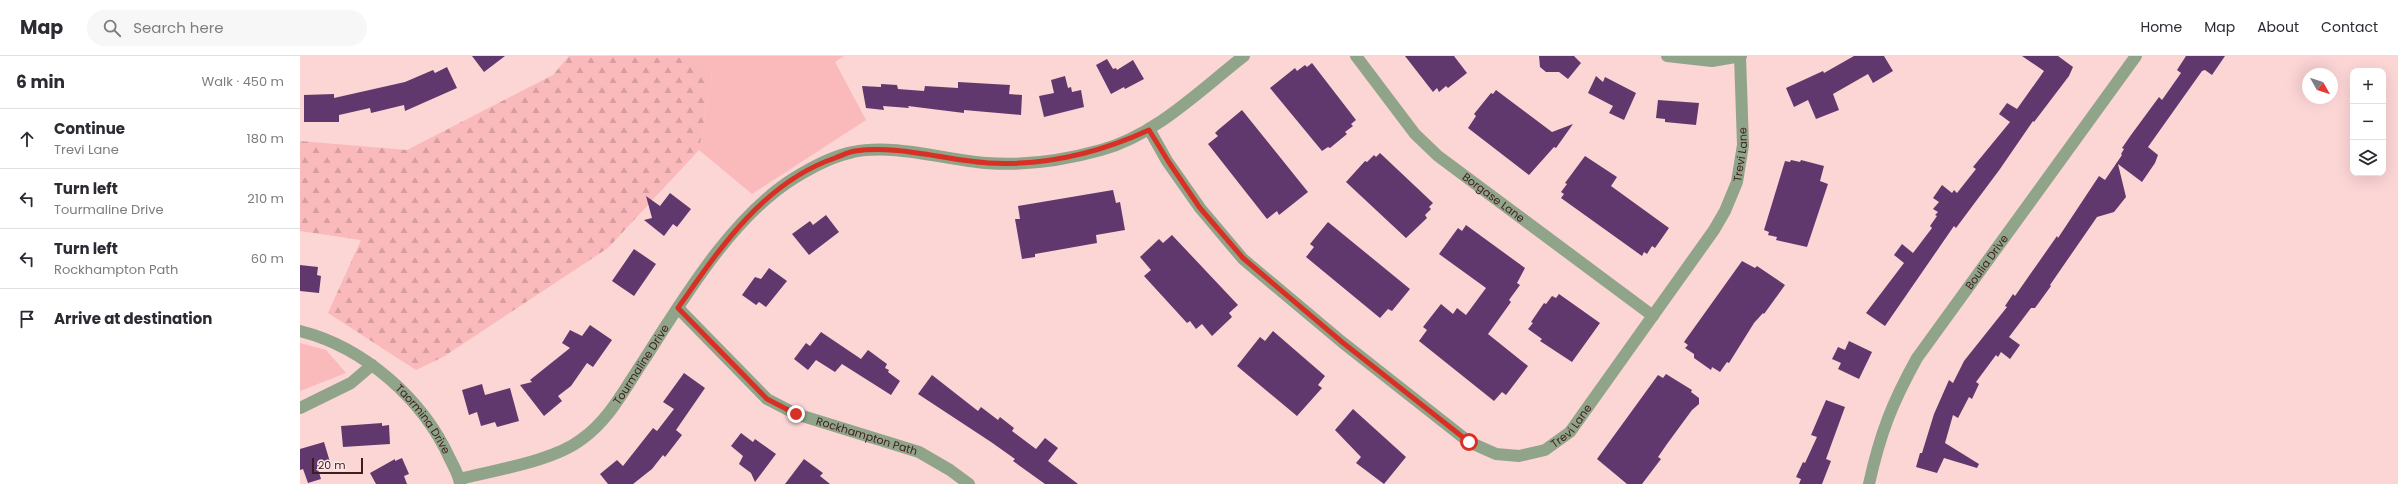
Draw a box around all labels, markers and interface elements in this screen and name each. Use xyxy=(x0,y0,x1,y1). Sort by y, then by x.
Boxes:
search box xyxy=(87,10,367,46)
text: Map xyxy=(20,14,63,41)
icon: search xyxy=(101,17,123,39)
text: Search here xyxy=(133,17,224,38)
text: Home xyxy=(2140,17,2182,37)
text: Map xyxy=(2204,17,2235,37)
text: About xyxy=(2257,17,2299,37)
text: Contact xyxy=(2321,17,2378,37)
north arrow xyxy=(2302,68,2338,104)
map controls xyxy=(2350,68,2386,176)
button: + xyxy=(2350,68,2386,104)
text: 6 min xyxy=(16,70,65,94)
text: Walk · 450 m xyxy=(202,72,284,91)
button: − xyxy=(2350,104,2386,140)
text: Continue xyxy=(54,118,125,139)
street label: Trevi Lane xyxy=(1729,127,1751,183)
icon: ahead xyxy=(16,128,38,150)
text: 180 m xyxy=(247,129,284,148)
text: Trevi Lane xyxy=(54,140,119,159)
button: layers xyxy=(2350,140,2386,176)
street label: Borgase Lane xyxy=(1459,169,1528,226)
text: Turn left xyxy=(54,178,118,199)
icon: left xyxy=(16,188,38,210)
text: 210 m xyxy=(247,189,284,208)
text: Tourmaline Drive xyxy=(54,200,164,219)
street label: Boulia Drive xyxy=(1961,231,2012,293)
text: Turn left xyxy=(54,238,118,259)
icon: left xyxy=(16,248,38,270)
text: 60 m xyxy=(251,249,284,268)
text: Rockhampton Path xyxy=(54,260,178,279)
icon: arrive xyxy=(16,308,38,330)
text: Arrive at destination xyxy=(54,308,212,329)
street label: Tourmaline Drive xyxy=(609,321,673,408)
street label: Taormina Drive xyxy=(392,380,454,457)
street label: Trevi Lane xyxy=(1547,401,1596,451)
route end xyxy=(787,405,805,423)
street label: Rockhampton Path xyxy=(814,413,919,459)
route start xyxy=(1460,433,1478,451)
scale bar xyxy=(312,456,363,475)
text: 20 m xyxy=(318,457,346,473)

